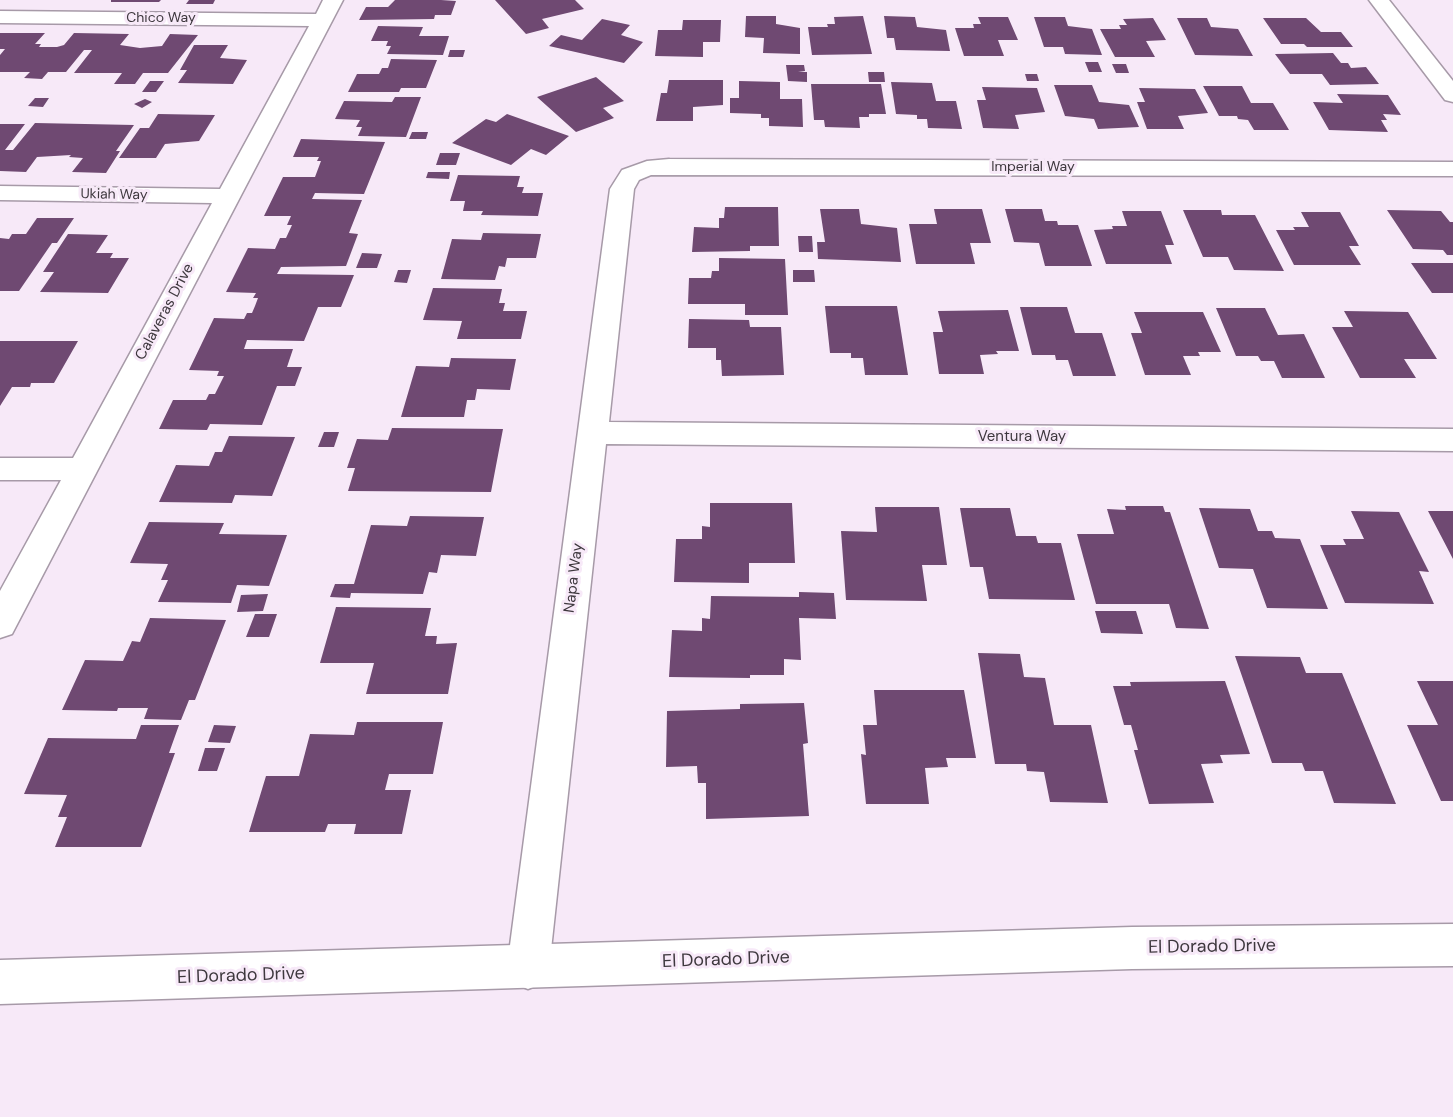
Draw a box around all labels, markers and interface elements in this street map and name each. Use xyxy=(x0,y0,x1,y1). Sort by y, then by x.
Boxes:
street label: Chico Way xyxy=(126,10,196,26)
street label: Imperial Way xyxy=(991,159,1075,175)
street label: Ukiah Way xyxy=(80,186,148,204)
street label: Calaveras Drive xyxy=(132,261,198,363)
street label: Ventura Way xyxy=(978,428,1066,446)
street label: Napa Way xyxy=(561,542,587,614)
street label: El Dorado Drive xyxy=(1148,935,1276,959)
street label: El Dorado Drive xyxy=(662,947,790,973)
street label: El Dorado Drive xyxy=(177,963,305,989)

